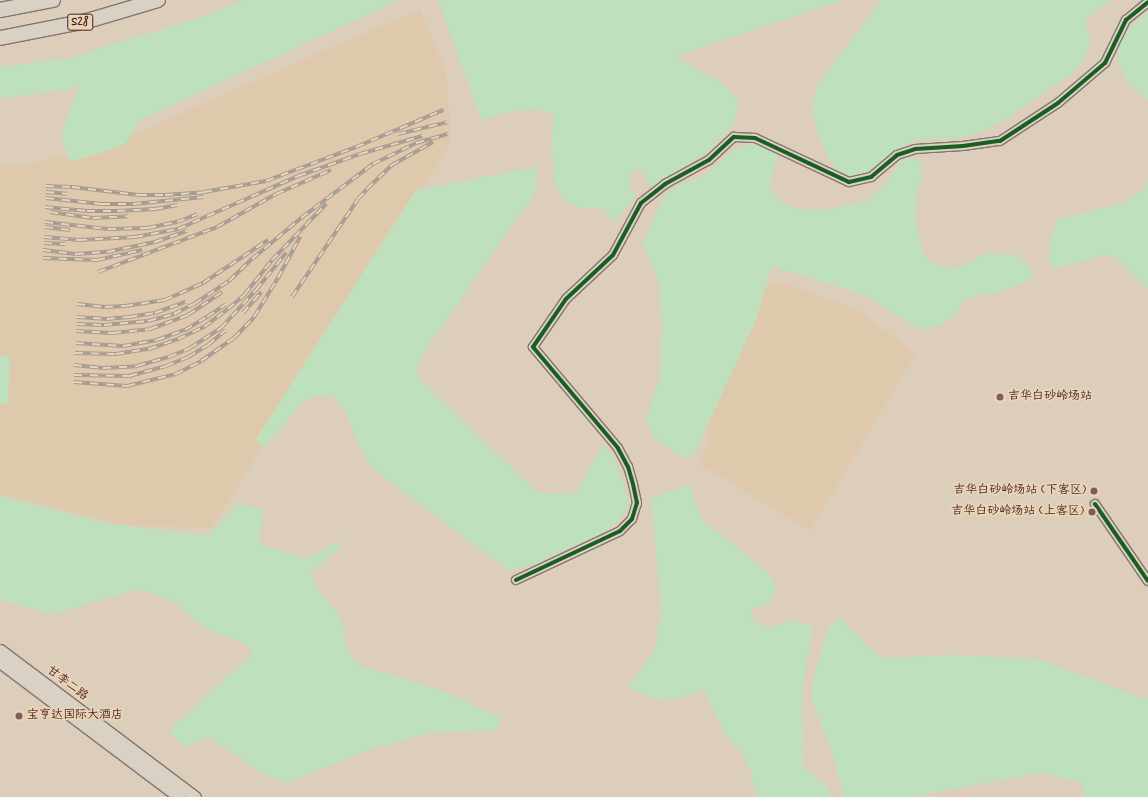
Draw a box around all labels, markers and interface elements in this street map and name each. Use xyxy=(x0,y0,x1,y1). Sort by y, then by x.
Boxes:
road number: S28 xyxy=(67,13,93,31)
place label: 吉华白砂岭场站 xyxy=(1008,390,1092,404)
marker: 吉华白砂岭场站 xyxy=(995,392,1005,402)
place label: 吉华白砂岭场站 (下客区) xyxy=(953,484,1086,498)
marker: 吉华白砂岭场站 (下客区) xyxy=(1089,486,1099,496)
place label: 吉华白砂岭场站 (上客区) xyxy=(951,505,1084,519)
marker: 吉华白砂岭场站 (上客区) xyxy=(1087,507,1097,517)
street label: 甘李二路 xyxy=(43,664,91,704)
place label: 宝亨达国际大酒店 xyxy=(27,709,123,723)
marker: 宝亨达国际大酒店 xyxy=(14,711,24,721)

